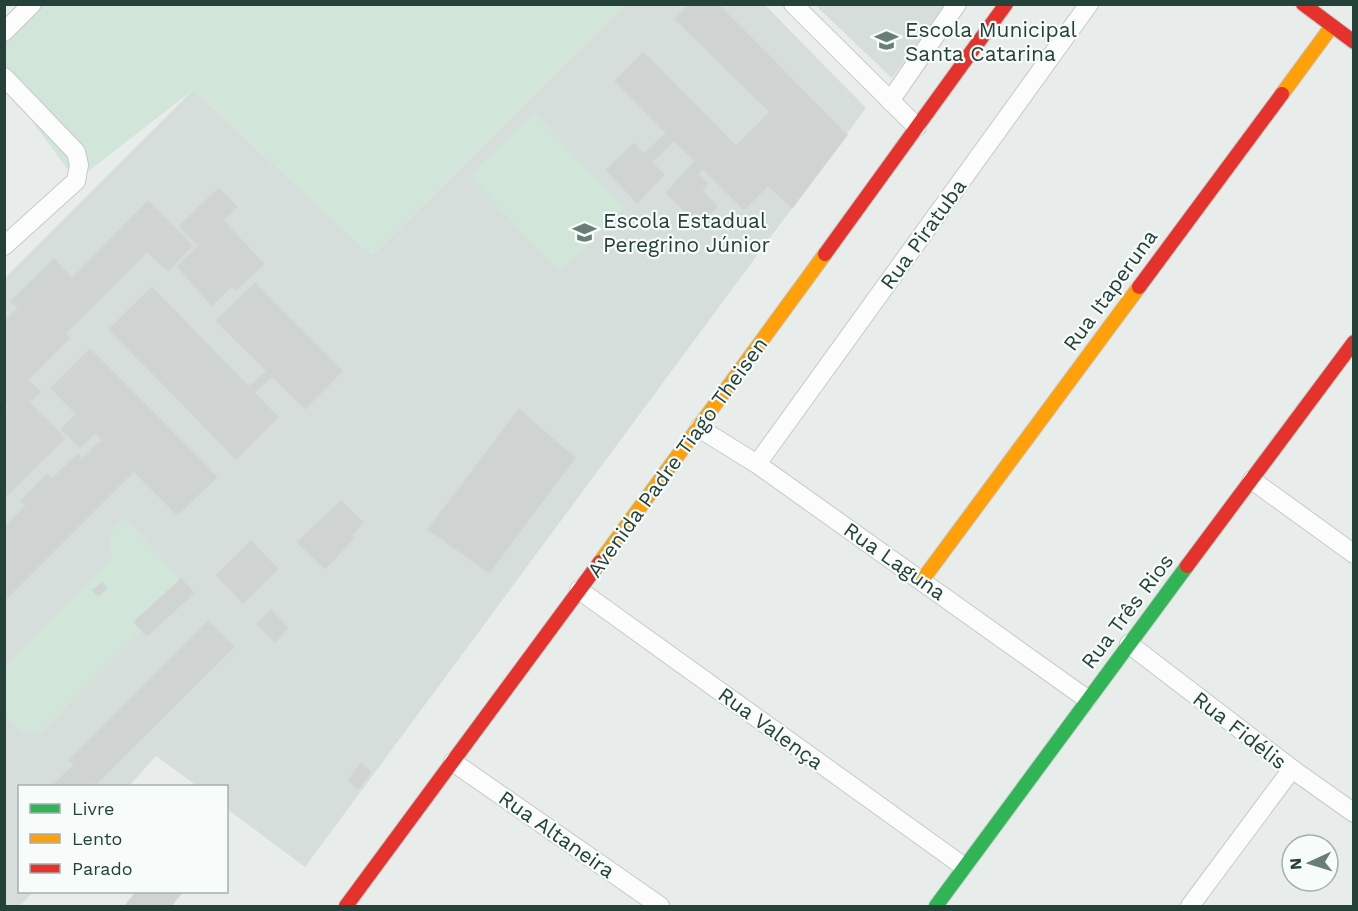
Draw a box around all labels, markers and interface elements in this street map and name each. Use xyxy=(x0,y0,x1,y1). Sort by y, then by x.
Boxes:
place label: Escola Municipal Santa Catarina xyxy=(905,17,1078,66)
school or university icon: Escola Municipal Santa Catarina xyxy=(874,28,900,54)
street label: Rua Piratuba xyxy=(875,174,971,294)
place label: Escola Estadual Peregrino Júnior xyxy=(603,208,771,257)
school or university icon: Escola Estadual Peregrino Júnior xyxy=(572,219,598,245)
street label: Rua Itaperuna xyxy=(1058,224,1162,356)
street label: Avenida Padre Tiago Theisen xyxy=(581,332,773,582)
street label: Rua Laguna xyxy=(839,517,951,605)
street label: Rua Três Rios xyxy=(1076,549,1178,673)
street label: Rua Valença xyxy=(714,681,829,775)
street label: Rua Fidélis xyxy=(1188,686,1292,774)
legend xyxy=(18,785,228,893)
street label: Rua Altaneira xyxy=(494,785,620,883)
text: Livre xyxy=(72,798,114,819)
text: Lento xyxy=(72,828,122,849)
north arrow xyxy=(1280,833,1340,893)
text: N xyxy=(1286,857,1305,871)
text: Parado xyxy=(72,858,133,879)

